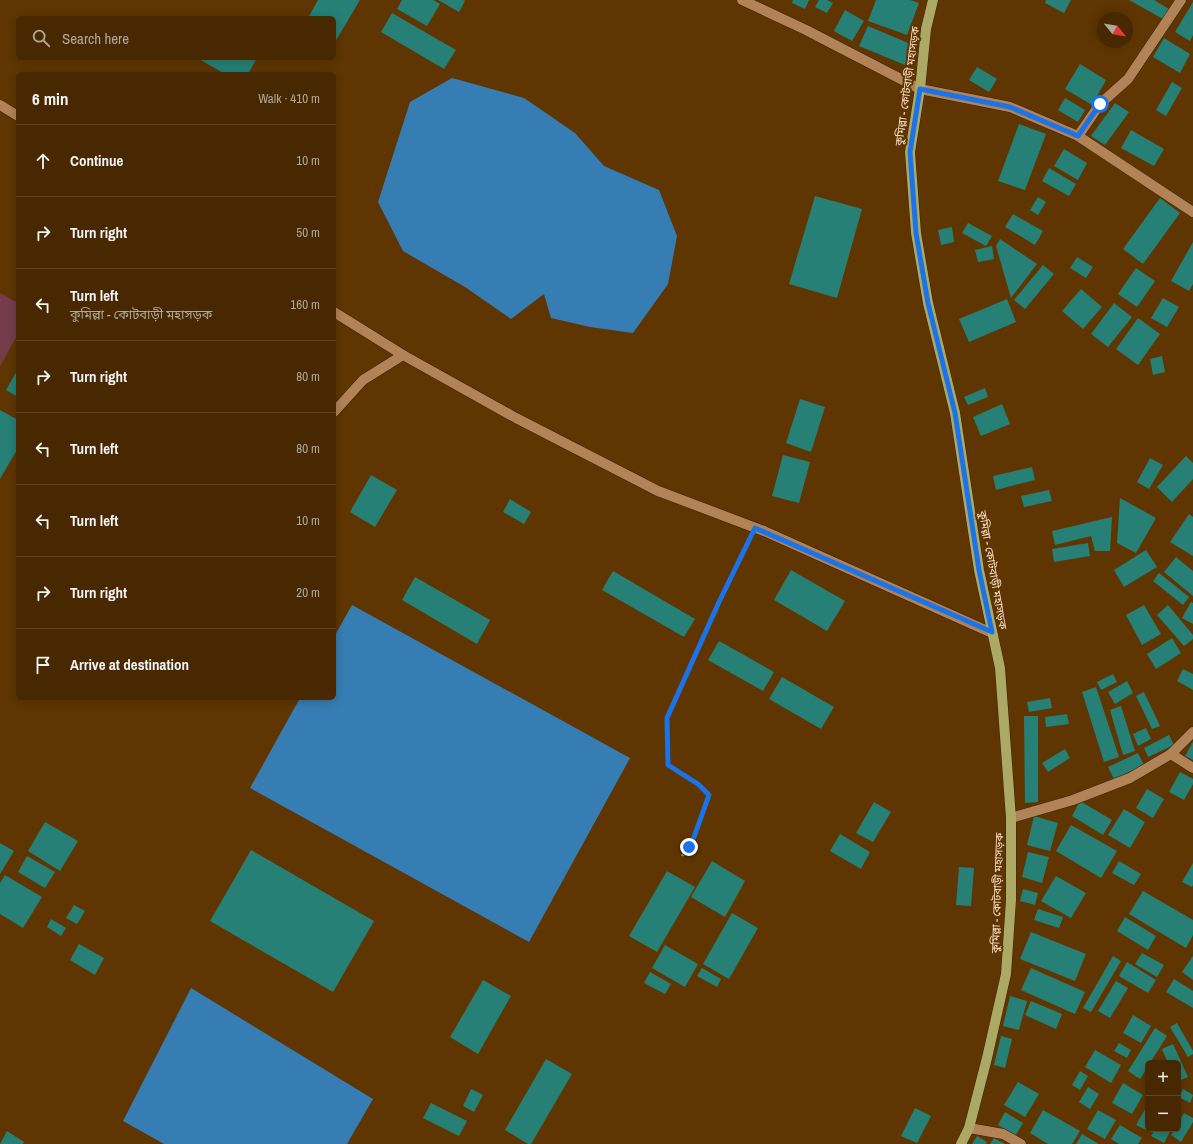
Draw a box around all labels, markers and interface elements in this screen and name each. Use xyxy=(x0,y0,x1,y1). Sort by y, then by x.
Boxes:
north arrow xyxy=(1097,12,1133,48)
search box xyxy=(16,16,336,60)
street label: কুমিল্লা - কোটবাড়ী মহাসড়ক xyxy=(892,25,922,148)
icon: search xyxy=(30,27,52,49)
text: Search here xyxy=(62,28,129,49)
text: 6 min xyxy=(32,87,68,110)
text: Walk · 410 m xyxy=(258,90,320,107)
route start xyxy=(1091,95,1109,113)
icon: ahead xyxy=(32,150,54,172)
text: Continue xyxy=(70,150,123,171)
text: 10 m xyxy=(296,152,320,169)
icon: right xyxy=(32,222,54,244)
text: Turn right xyxy=(70,222,127,243)
text: 50 m xyxy=(296,224,320,241)
text: Turn left xyxy=(70,285,118,306)
icon: left xyxy=(32,294,54,316)
text: 160 m xyxy=(290,296,320,313)
text: কুমিল্লা - কোটবাড়ী মহাসড়ক xyxy=(70,306,212,323)
icon: right xyxy=(32,366,54,388)
text: Turn right xyxy=(70,366,127,387)
text: 80 m xyxy=(296,368,320,385)
icon: left xyxy=(32,438,54,460)
text: Turn left xyxy=(70,438,118,459)
text: 80 m xyxy=(296,440,320,457)
street label: কুমিল্লা - কোটবাড়ী মহাসড়ক xyxy=(975,508,1010,631)
icon: left xyxy=(32,510,54,532)
text: Turn left xyxy=(70,510,118,531)
text: 10 m xyxy=(296,512,320,529)
icon: right xyxy=(32,582,54,604)
text: Turn right xyxy=(70,582,127,603)
text: 20 m xyxy=(296,584,320,601)
icon: arrive xyxy=(32,654,54,676)
text: Arrive at destination xyxy=(70,654,189,675)
street label: কুমিল্লা - কোটবাড়ী মহাসড়ক xyxy=(988,832,1006,954)
route end xyxy=(680,838,698,856)
map controls xyxy=(1145,1060,1181,1132)
button: + xyxy=(1145,1060,1181,1096)
button: − xyxy=(1145,1096,1181,1132)

